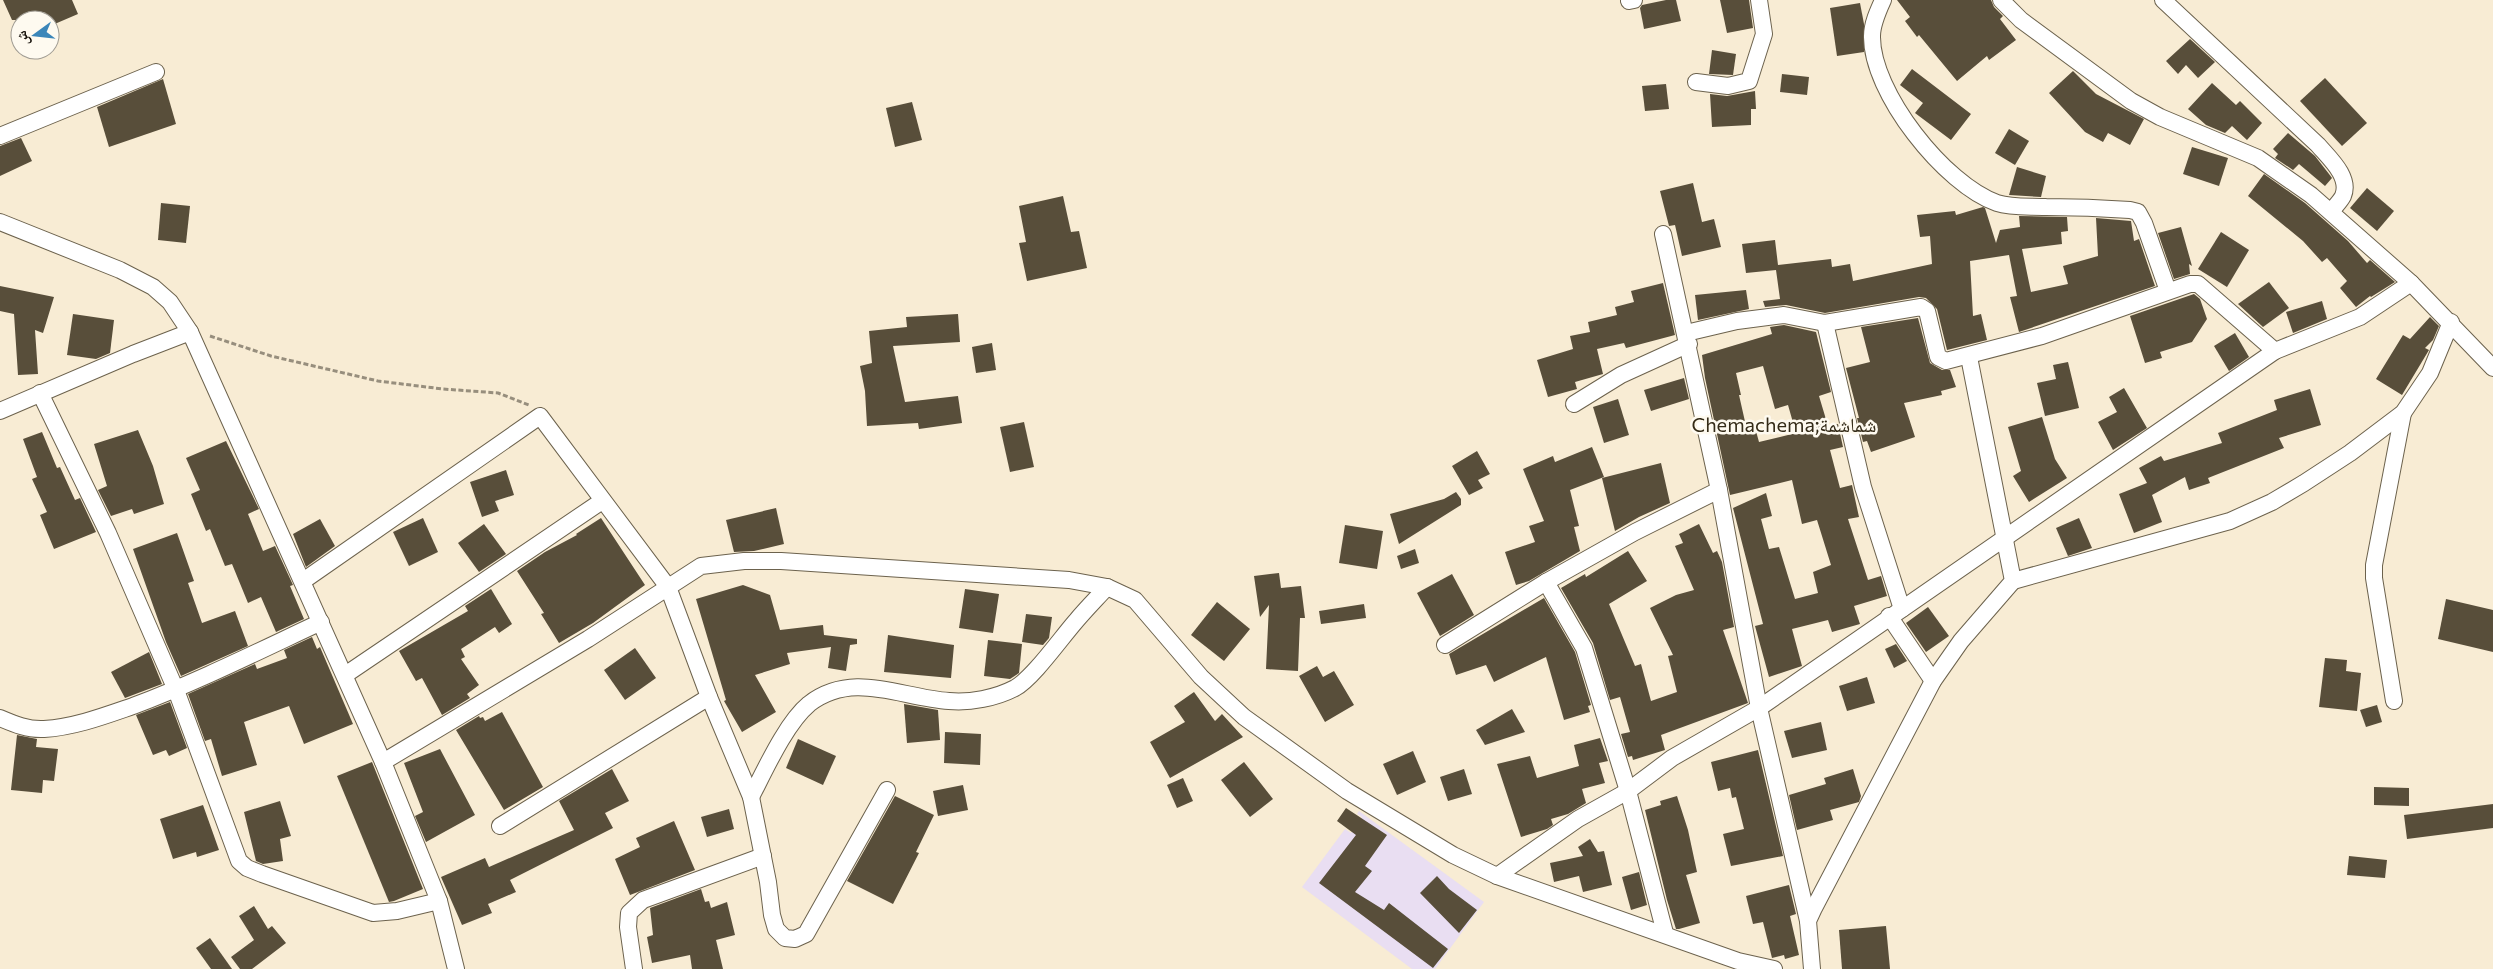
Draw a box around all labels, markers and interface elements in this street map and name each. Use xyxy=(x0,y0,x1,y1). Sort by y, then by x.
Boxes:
north arrow xyxy=(10,10,60,60)
text: ش xyxy=(12,29,33,48)
district label: Chemachema;شماشمة xyxy=(1691,412,1877,436)

